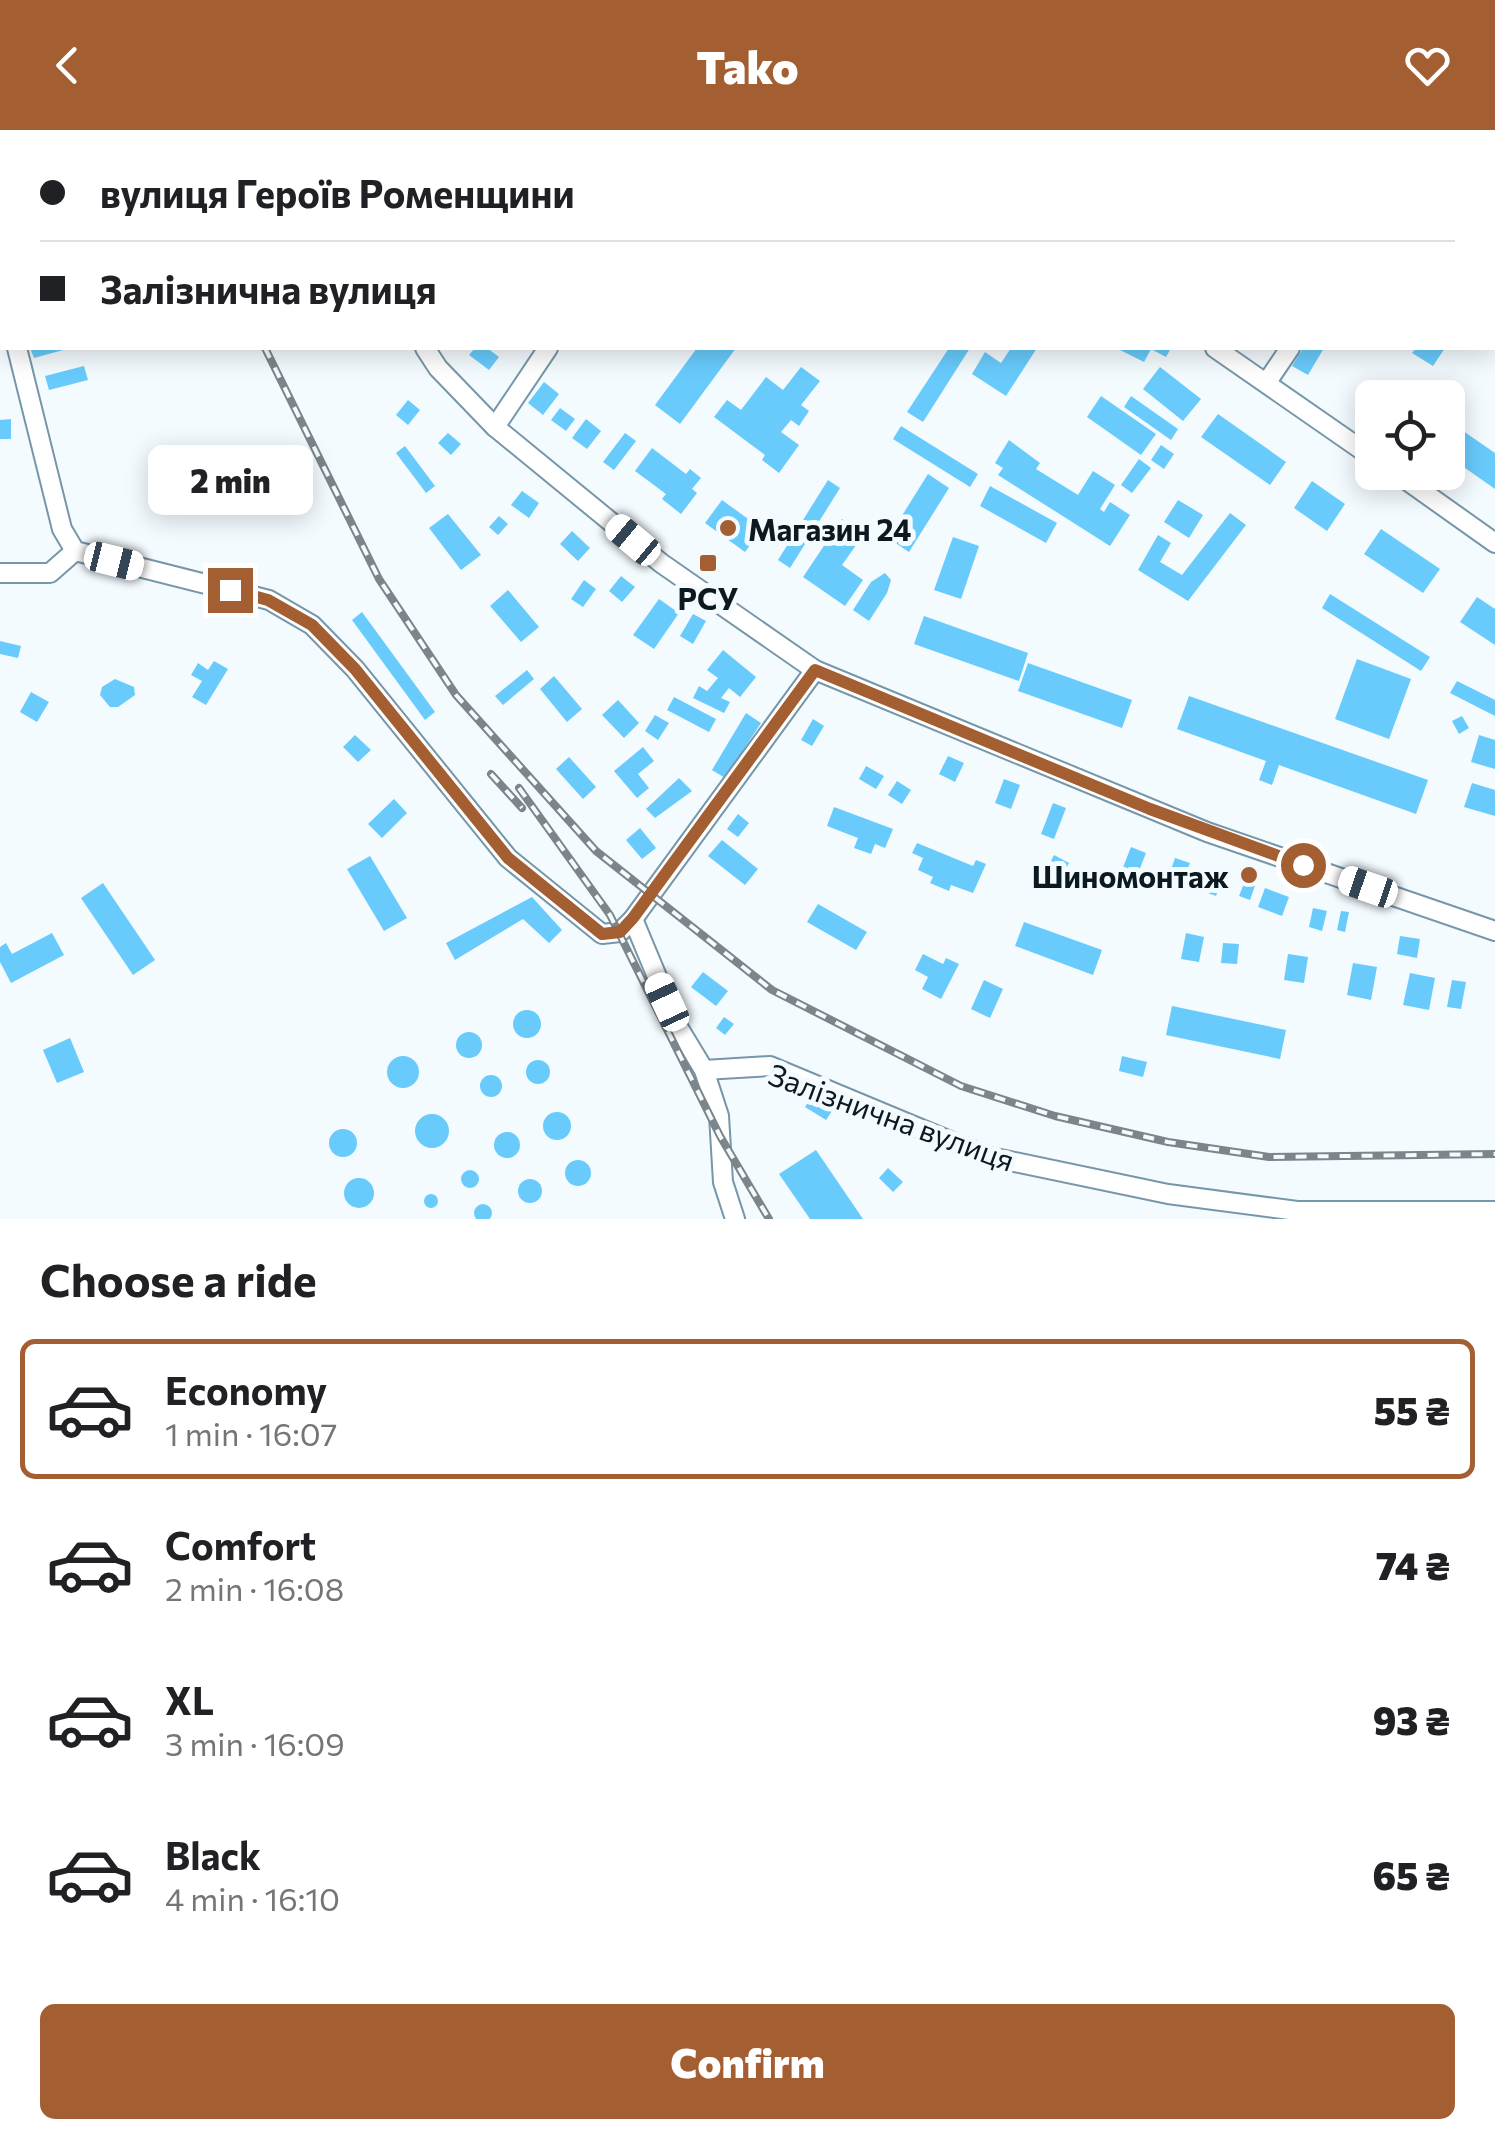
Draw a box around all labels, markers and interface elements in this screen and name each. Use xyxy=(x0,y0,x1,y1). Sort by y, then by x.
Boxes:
icon: back xyxy=(40,38,95,93)
text: Tako xyxy=(696,38,799,93)
icon: heart xyxy=(1400,38,1455,93)
text: вулиця Героїв Роменщини xyxy=(100,169,575,216)
text: Залізнична вулиця xyxy=(100,265,437,312)
map controls xyxy=(1355,380,1465,490)
button: locate xyxy=(1355,380,1465,490)
callout: 2 min xyxy=(148,445,312,515)
text: 2 min xyxy=(190,460,271,500)
car xyxy=(600,509,666,571)
place label: Магазин 24 xyxy=(748,510,911,547)
marker: Магазин 24 xyxy=(717,517,739,539)
car xyxy=(81,539,147,583)
marker: РСУ xyxy=(697,552,719,574)
route end xyxy=(208,568,253,613)
place label: РСУ xyxy=(678,579,738,616)
route start xyxy=(1281,843,1326,888)
place label: Шиномонтаж xyxy=(1032,857,1230,894)
car xyxy=(1335,863,1401,911)
marker: Шиномонтаж xyxy=(1238,864,1260,886)
car xyxy=(641,968,693,1036)
street label: Залізнична вулиця xyxy=(764,1054,1020,1178)
text: Choose a ride xyxy=(40,1251,317,1306)
icon: car xyxy=(45,1364,135,1454)
text: Economy xyxy=(165,1366,327,1413)
text: 55 ₴ xyxy=(1374,1386,1450,1433)
text: 1 min · 16:07 xyxy=(165,1413,337,1453)
icon: car xyxy=(45,1519,135,1609)
text: Comfort xyxy=(165,1521,316,1568)
text: 74 ₴ xyxy=(1376,1541,1450,1588)
text: 2 min · 16:08 xyxy=(165,1568,344,1608)
icon: car xyxy=(45,1674,135,1764)
text: XL xyxy=(165,1676,214,1723)
text: 93 ₴ xyxy=(1373,1696,1450,1743)
text: 3 min · 16:09 xyxy=(165,1723,345,1763)
icon: car xyxy=(45,1829,135,1919)
text: Black xyxy=(165,1831,261,1878)
text: 65 ₴ xyxy=(1372,1851,1450,1898)
text: 4 min · 16:10 xyxy=(165,1878,340,1918)
button: Confirm xyxy=(40,2004,1455,2119)

